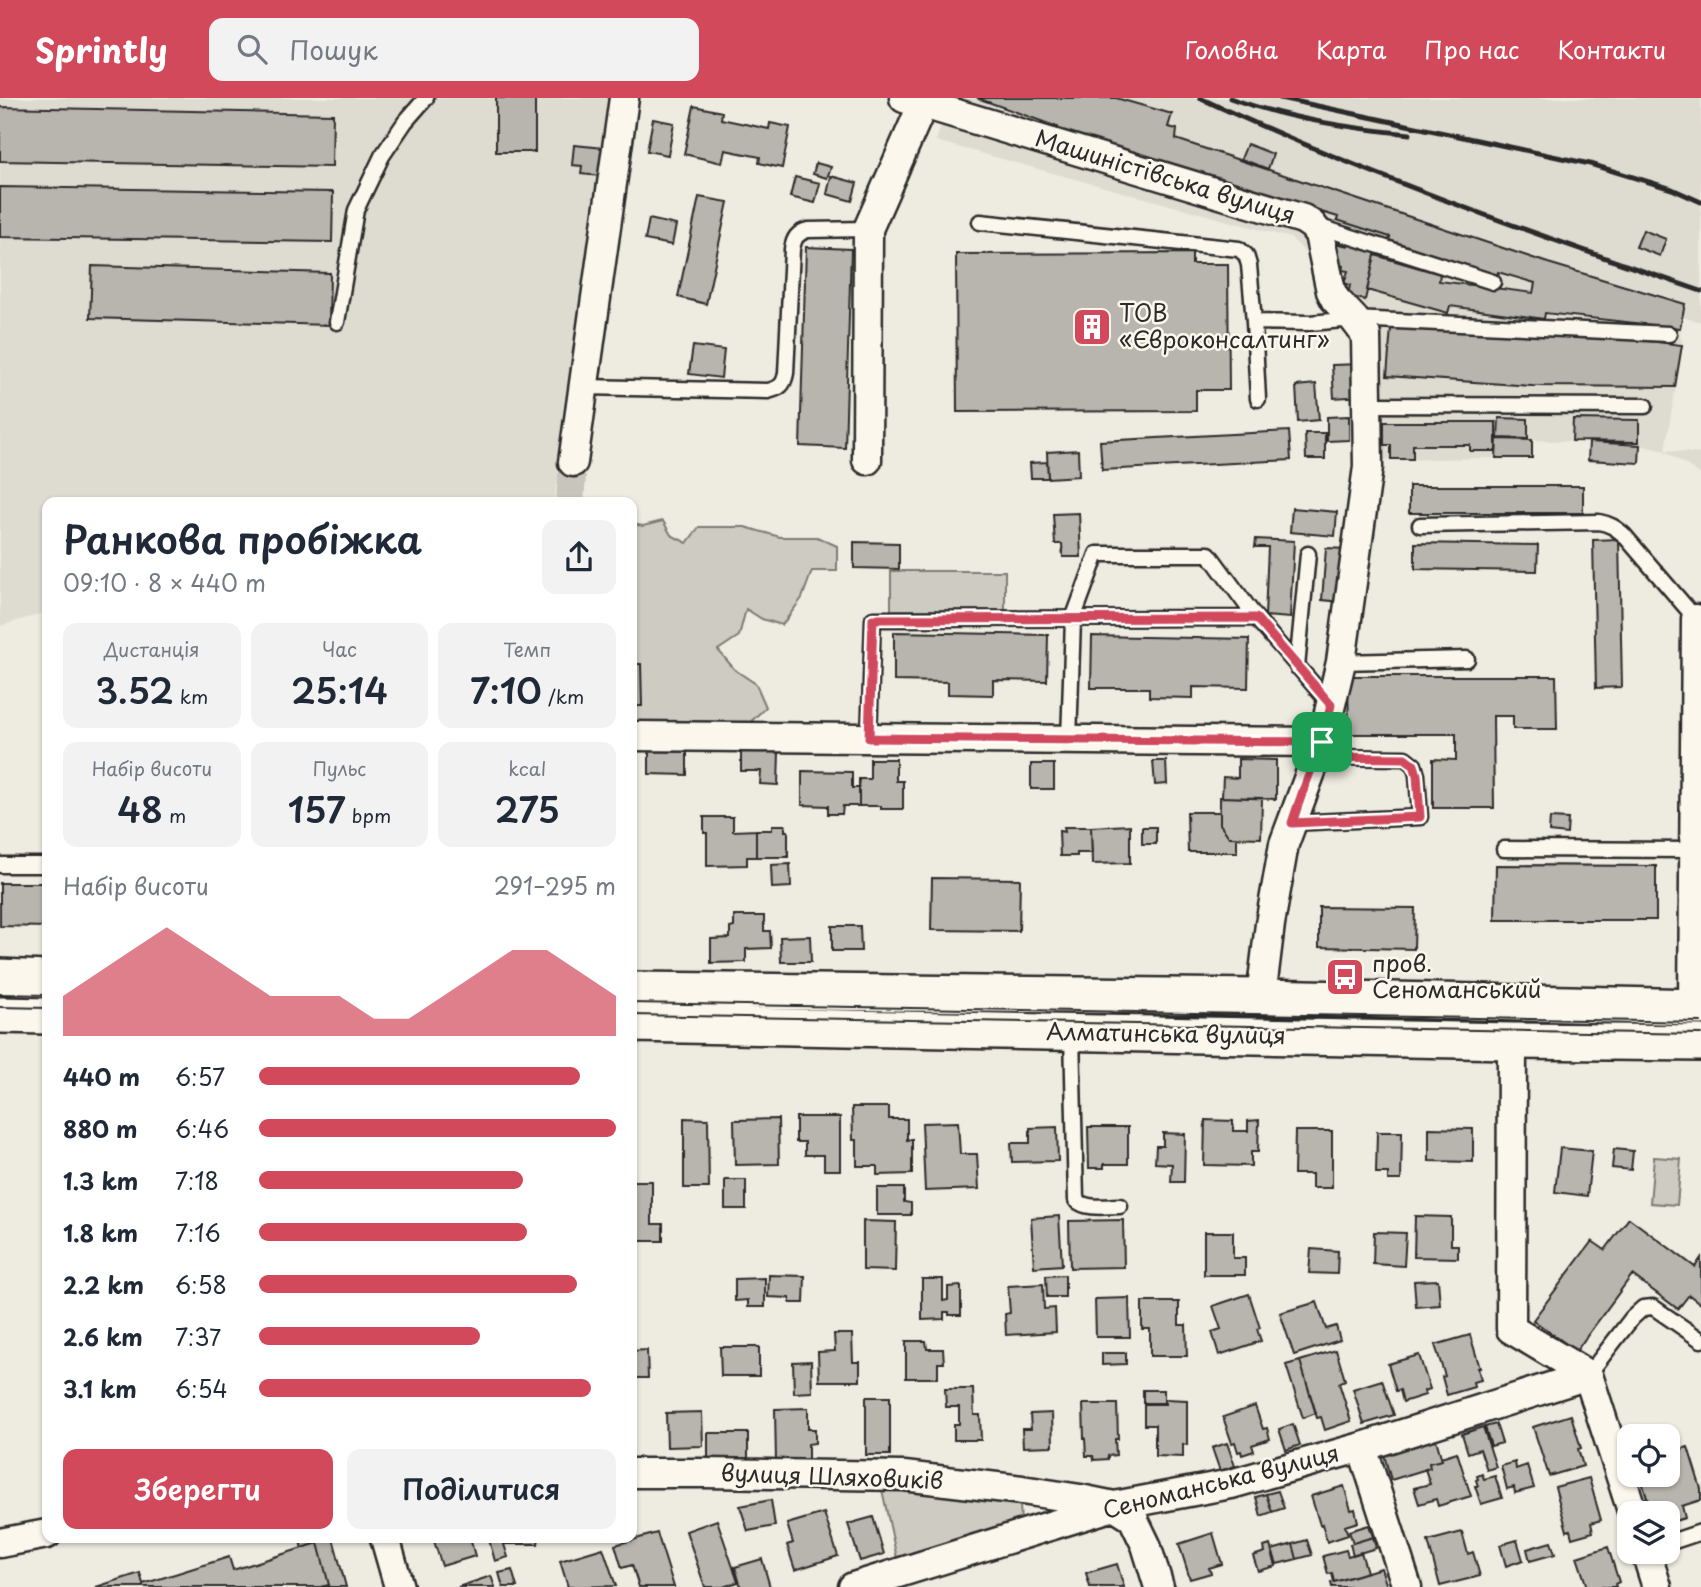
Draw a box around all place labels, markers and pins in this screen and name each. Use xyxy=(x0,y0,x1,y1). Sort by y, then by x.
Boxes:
place label: ТОВ «Євроконсалтинг» xyxy=(1119,295,1330,356)
building icon: ТОВ «Євроконсалтинг» xyxy=(1071,306,1113,348)
pin xyxy=(1292,712,1352,772)
place label: пров. Сеноманський xyxy=(1372,945,1541,1006)
bus stop icon: пров. Сеноманський xyxy=(1324,956,1366,998)

